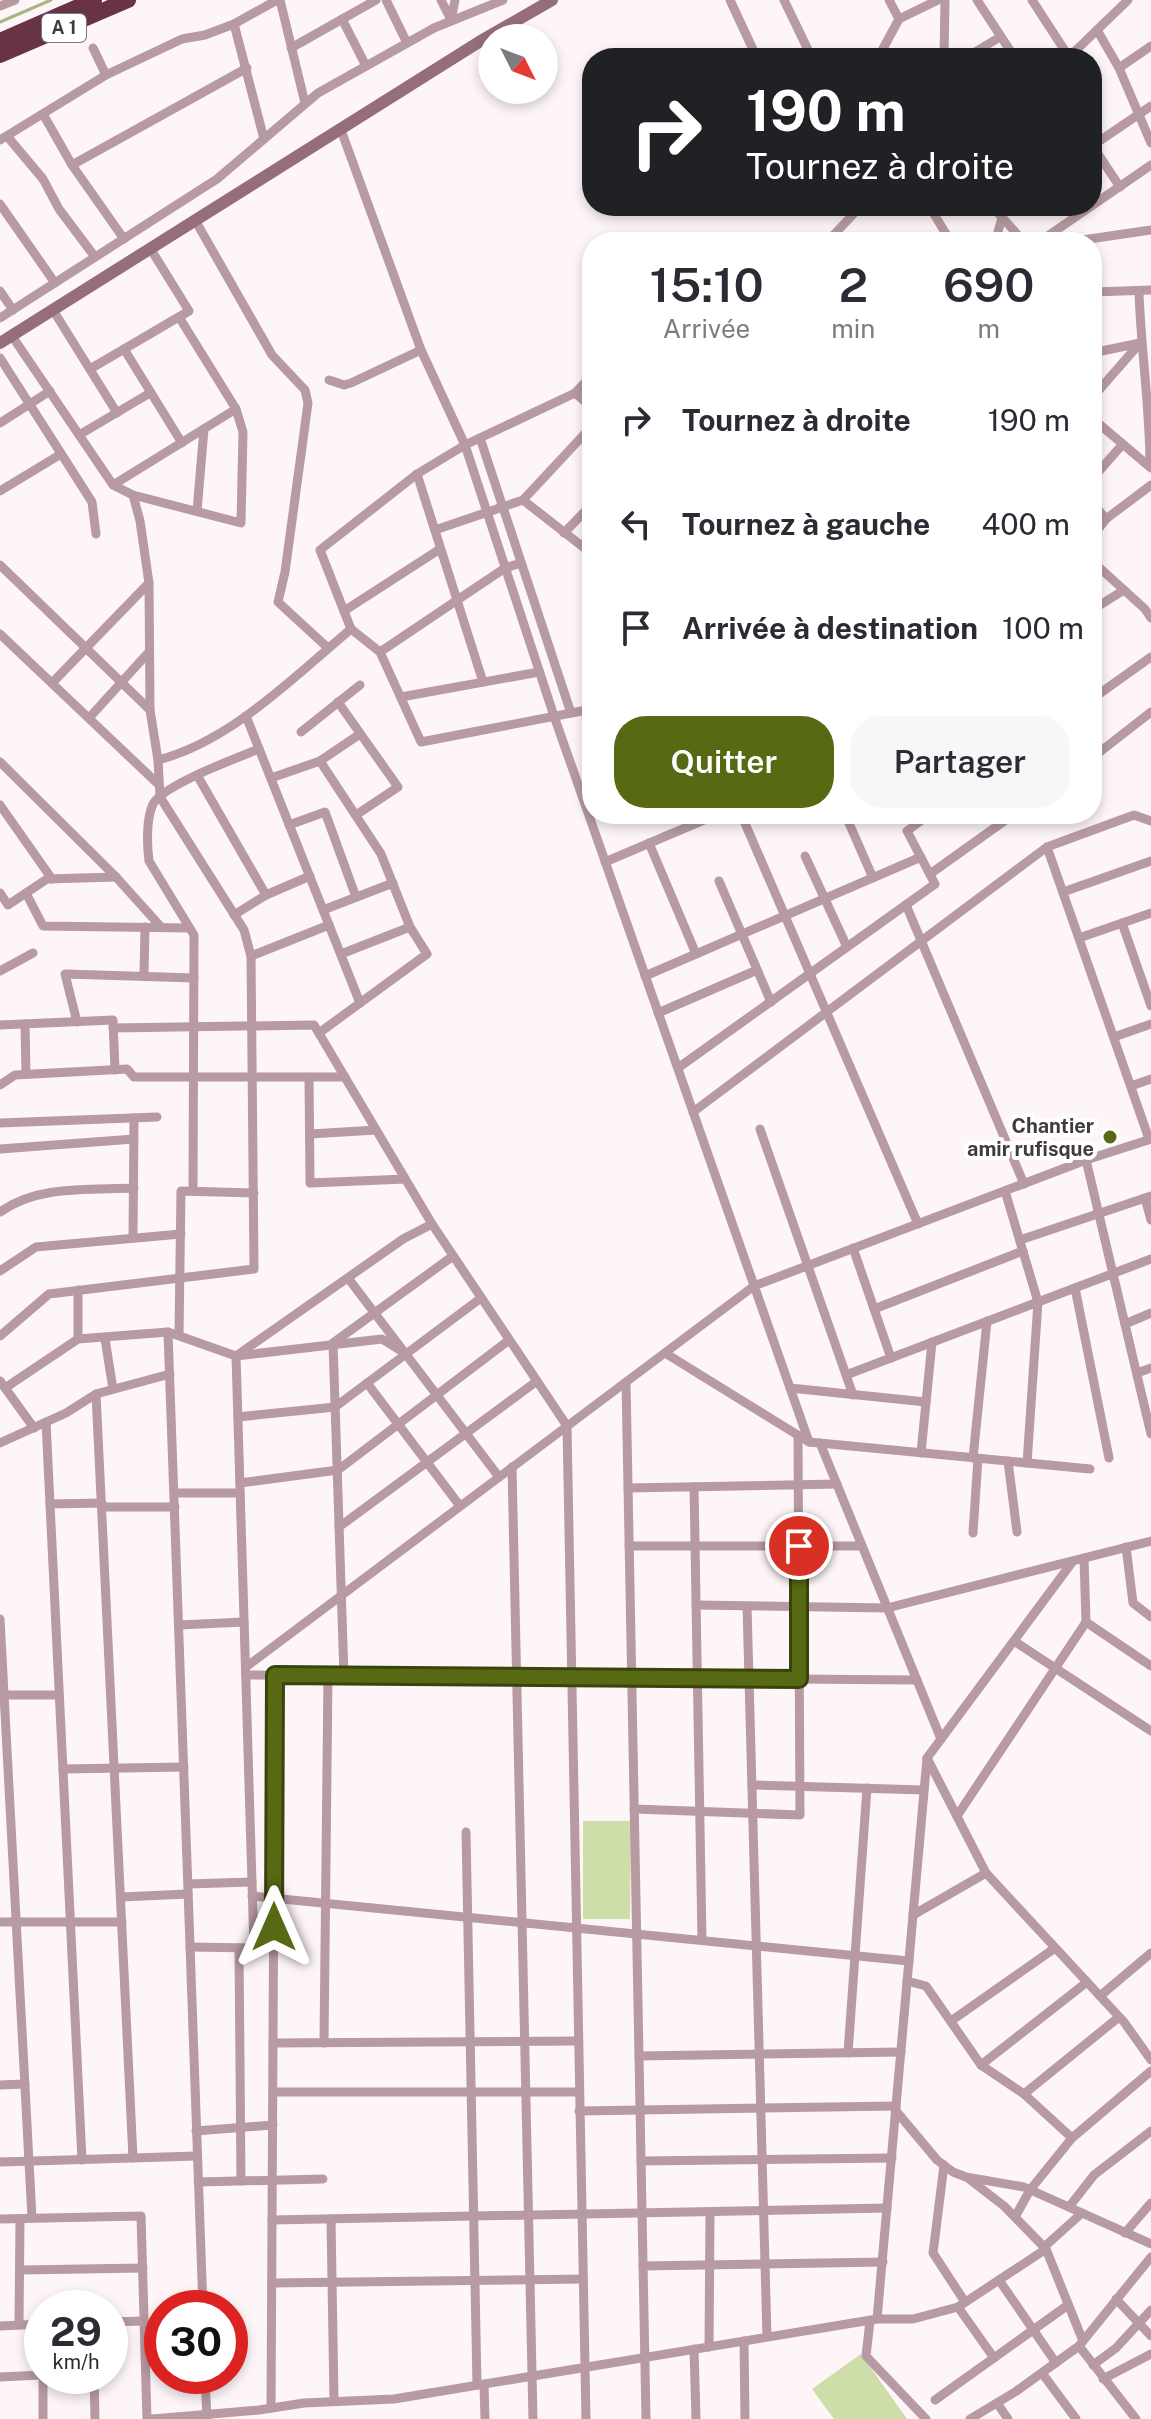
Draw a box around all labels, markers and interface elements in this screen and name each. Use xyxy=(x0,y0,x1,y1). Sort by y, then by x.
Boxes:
road number: A 1 xyxy=(42,14,86,42)
north arrow xyxy=(478,24,558,104)
map controls xyxy=(478,24,558,104)
text: 190 m xyxy=(746,78,906,144)
icon: right xyxy=(614,80,718,184)
text: Tournez à droite xyxy=(746,145,1014,187)
text: 15:10 xyxy=(650,256,764,313)
text: 2 xyxy=(838,256,868,313)
text: 690 xyxy=(943,256,1034,313)
text: Arrivée xyxy=(663,313,750,344)
text: min xyxy=(831,313,875,344)
text: m xyxy=(977,313,1000,344)
icon: right xyxy=(614,398,658,442)
text: Tournez à droite xyxy=(682,402,911,438)
text: 190 m xyxy=(988,402,1070,438)
icon: left xyxy=(614,502,658,546)
text: Tournez à gauche xyxy=(682,506,930,542)
text: 400 m xyxy=(981,506,1070,542)
icon: arrive xyxy=(614,606,658,650)
text: Arrivée à destination xyxy=(682,610,978,646)
text: 100 m xyxy=(1002,610,1084,646)
button: Quitter xyxy=(614,716,834,808)
button: Partager xyxy=(850,716,1070,808)
place label: Chantier amir rufisque xyxy=(967,1114,1094,1161)
marker: Chantier amir rufisque xyxy=(1101,1128,1119,1146)
pin xyxy=(765,1512,833,1580)
icon: arrive xyxy=(777,1524,821,1568)
position arrow xyxy=(232,1885,316,1969)
speed limit sign: 30 xyxy=(144,2290,248,2394)
text: 29 xyxy=(50,2308,102,2355)
text: km/h xyxy=(52,2350,100,2374)

